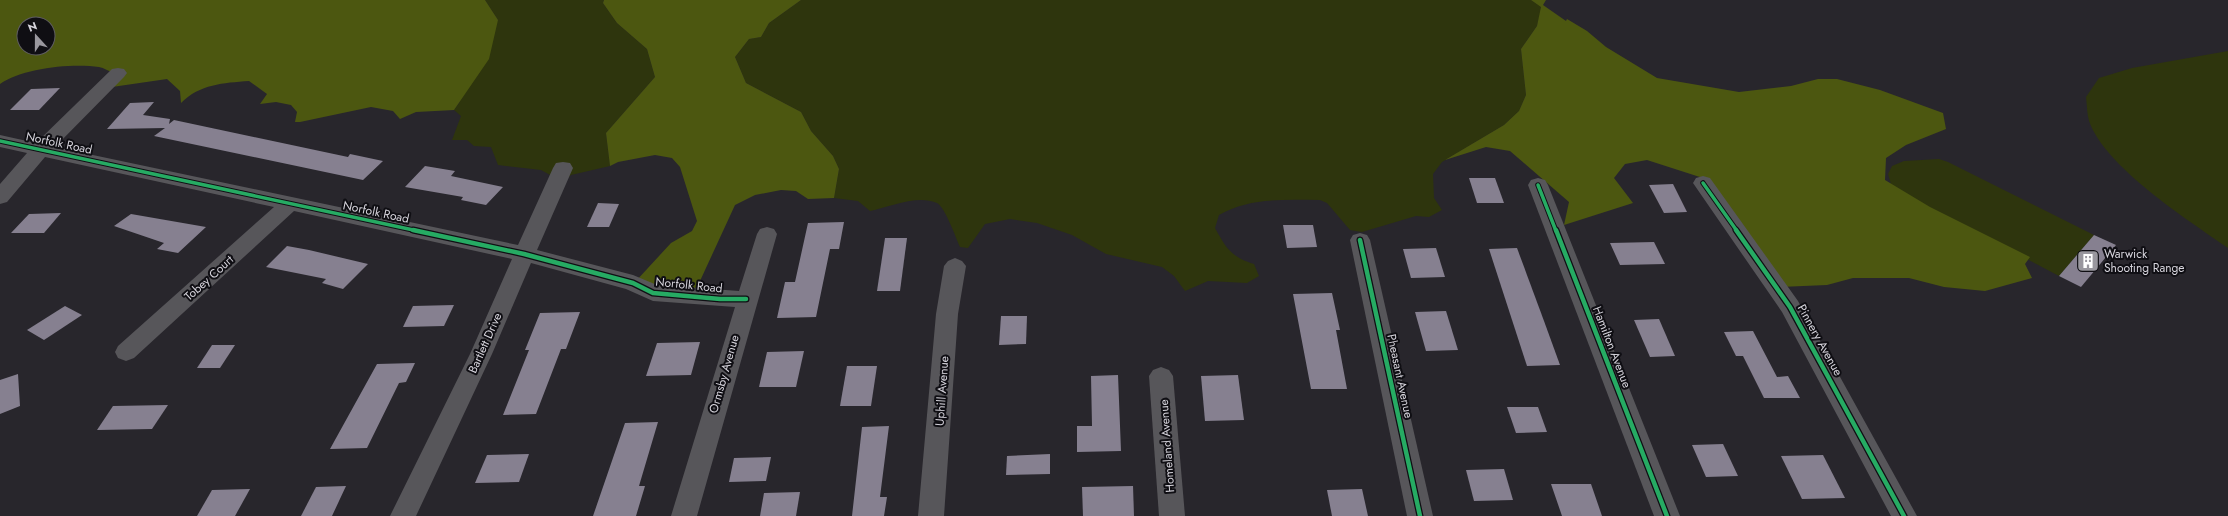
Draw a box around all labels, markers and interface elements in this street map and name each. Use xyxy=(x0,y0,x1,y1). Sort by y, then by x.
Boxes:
north arrow xyxy=(16,16,56,56)
text: N xyxy=(25,18,39,36)
street label: Norfolk Road xyxy=(24,127,94,159)
street label: Norfolk Road xyxy=(341,196,411,228)
place label: Warwick Shooting Range xyxy=(2104,245,2185,277)
building icon: Warwick Shooting Range xyxy=(2075,248,2101,274)
street label: Tobey Court xyxy=(180,251,238,305)
street label: Norfolk Road xyxy=(655,273,723,297)
street label: Pinnery Avenue xyxy=(1793,301,1847,379)
street label: Hamilton Avenue xyxy=(1588,303,1636,391)
street label: Bartlett Drive xyxy=(464,310,506,376)
street label: Pheasant Avenue xyxy=(1382,332,1418,420)
street label: Ormsby Avenue xyxy=(704,333,744,415)
street label: Uphill Avenue xyxy=(931,355,953,427)
street label: Homeland Avenue xyxy=(1155,399,1179,493)

